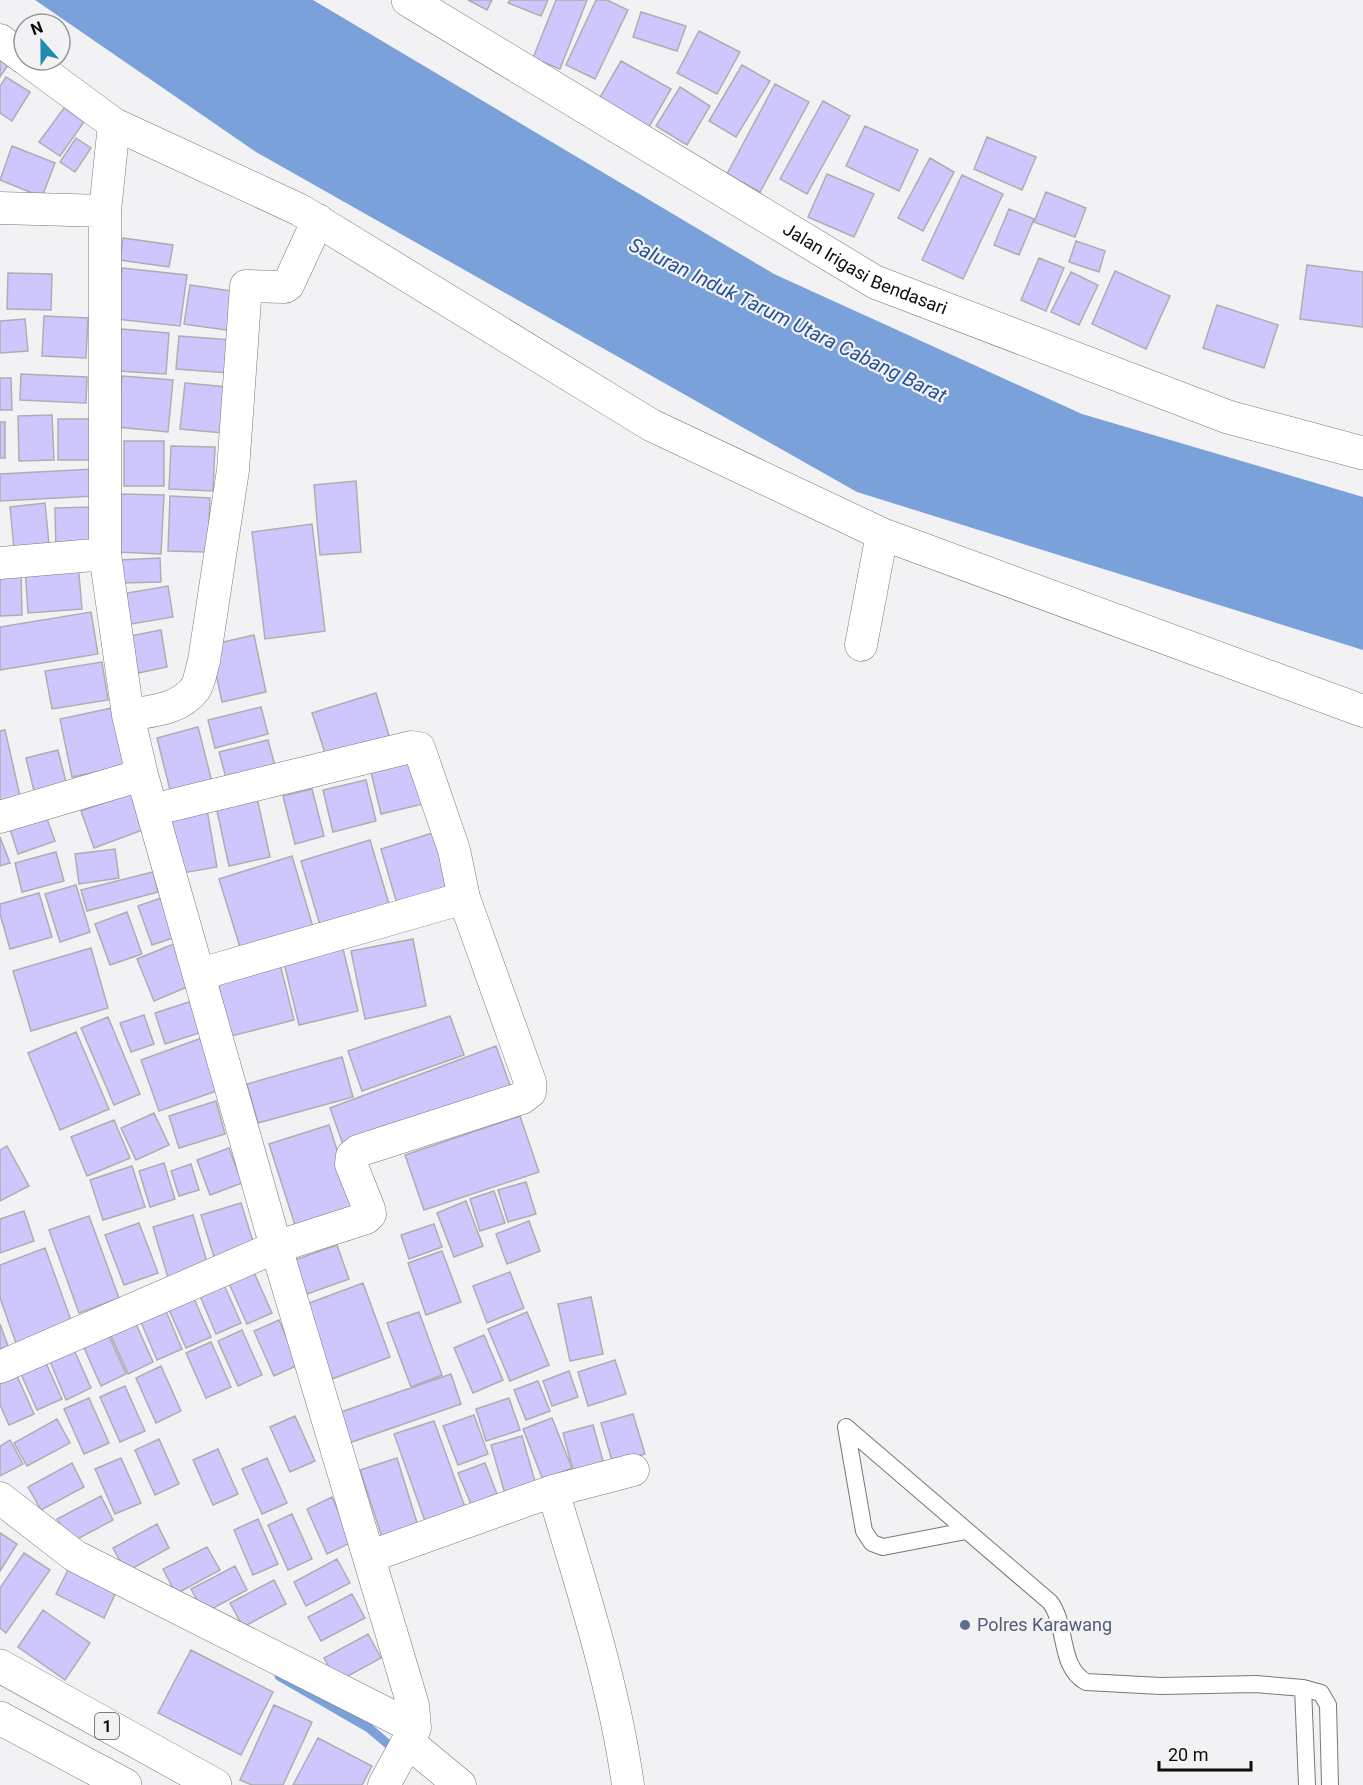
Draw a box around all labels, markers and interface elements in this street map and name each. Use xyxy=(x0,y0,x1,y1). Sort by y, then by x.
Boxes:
north arrow xyxy=(12,12,72,72)
text: N xyxy=(28,18,45,39)
street label: Jalan Irigasi Bendasari xyxy=(779,218,950,319)
water label: Saluran Induk Tarum Utara Cabang Barat xyxy=(625,232,951,408)
place label: Polres Karawang xyxy=(977,1614,1112,1635)
marker: Polres Karawang xyxy=(958,1618,972,1632)
road number: 1 xyxy=(95,1713,119,1739)
scale bar xyxy=(1159,1734,1250,1772)
text: 20 m xyxy=(1168,1744,1208,1765)

